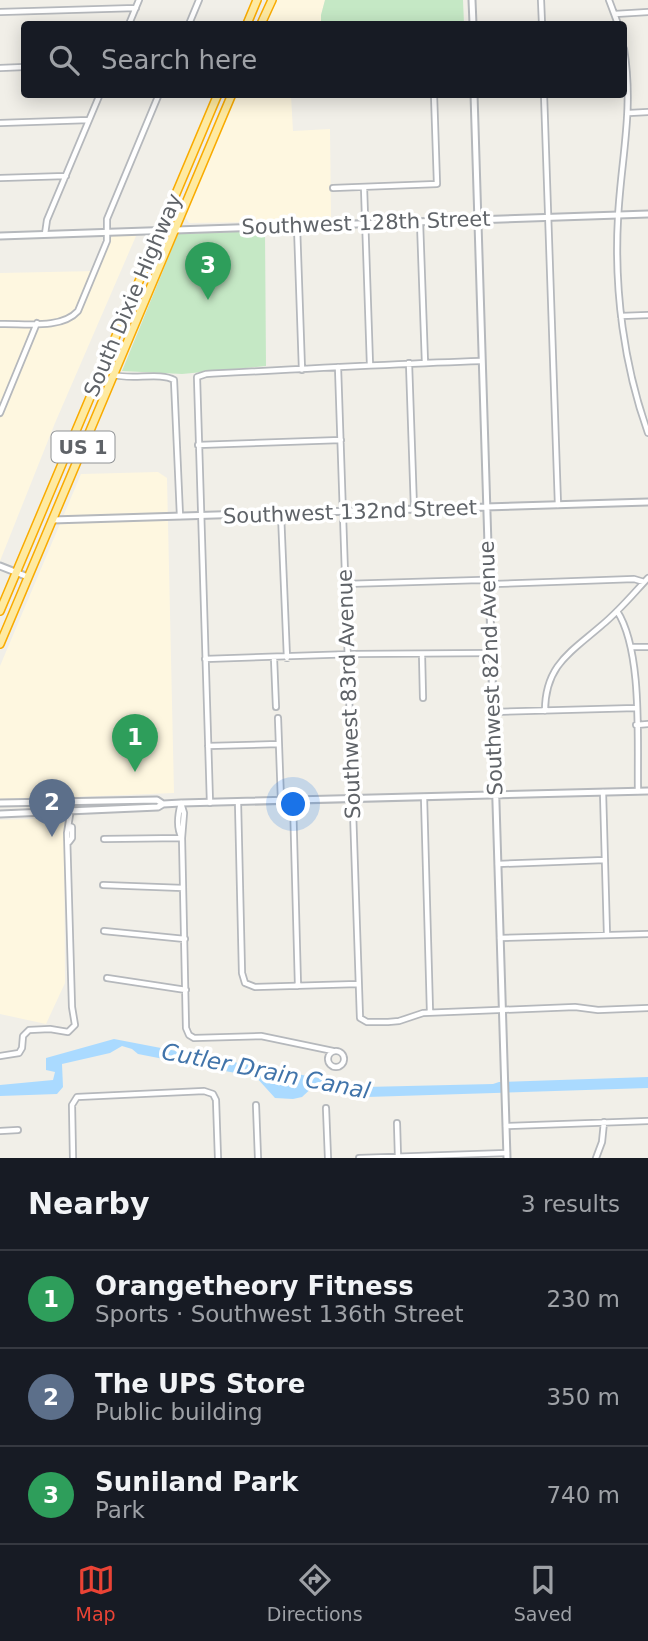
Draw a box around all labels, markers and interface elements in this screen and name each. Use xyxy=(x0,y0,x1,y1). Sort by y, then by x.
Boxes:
search box xyxy=(21,21,627,98)
icon: search xyxy=(45,41,83,79)
text: Search here xyxy=(101,45,257,75)
street label: South Dixie Highway xyxy=(79,190,187,400)
street label: Southwest 128th Street xyxy=(241,207,491,239)
pin: 3 xyxy=(185,242,231,300)
road number: US 1 xyxy=(52,432,114,462)
street label: Southwest 132nd Street xyxy=(223,496,477,528)
street label: Southwest 82nd Avenue xyxy=(475,540,507,796)
street label: Southwest 83rd Avenue xyxy=(333,569,365,819)
pin: 1 xyxy=(112,714,158,772)
pin: 2 xyxy=(29,779,75,837)
your location xyxy=(276,787,310,821)
water label: Cutler Drain Canal xyxy=(160,1038,373,1104)
text: Nearby xyxy=(28,1186,150,1221)
text: 3 results xyxy=(521,1191,620,1217)
text: Orangetheory Fitness xyxy=(95,1271,414,1301)
text: 1 xyxy=(43,1286,59,1312)
text: 230 m xyxy=(546,1286,620,1312)
text: Sports · Southwest 136th Street xyxy=(95,1301,463,1327)
text: The UPS Store xyxy=(95,1369,305,1399)
text: 2 xyxy=(43,1384,59,1410)
text: 350 m xyxy=(546,1384,620,1410)
text: Public building xyxy=(95,1399,263,1425)
text: Suniland Park xyxy=(95,1467,298,1497)
text: 3 xyxy=(43,1482,59,1508)
text: 740 m xyxy=(546,1482,620,1508)
text: Park xyxy=(95,1497,145,1523)
tab: Map xyxy=(76,1561,116,1625)
tab: Directions xyxy=(267,1561,363,1625)
tab: Saved xyxy=(514,1561,572,1625)

